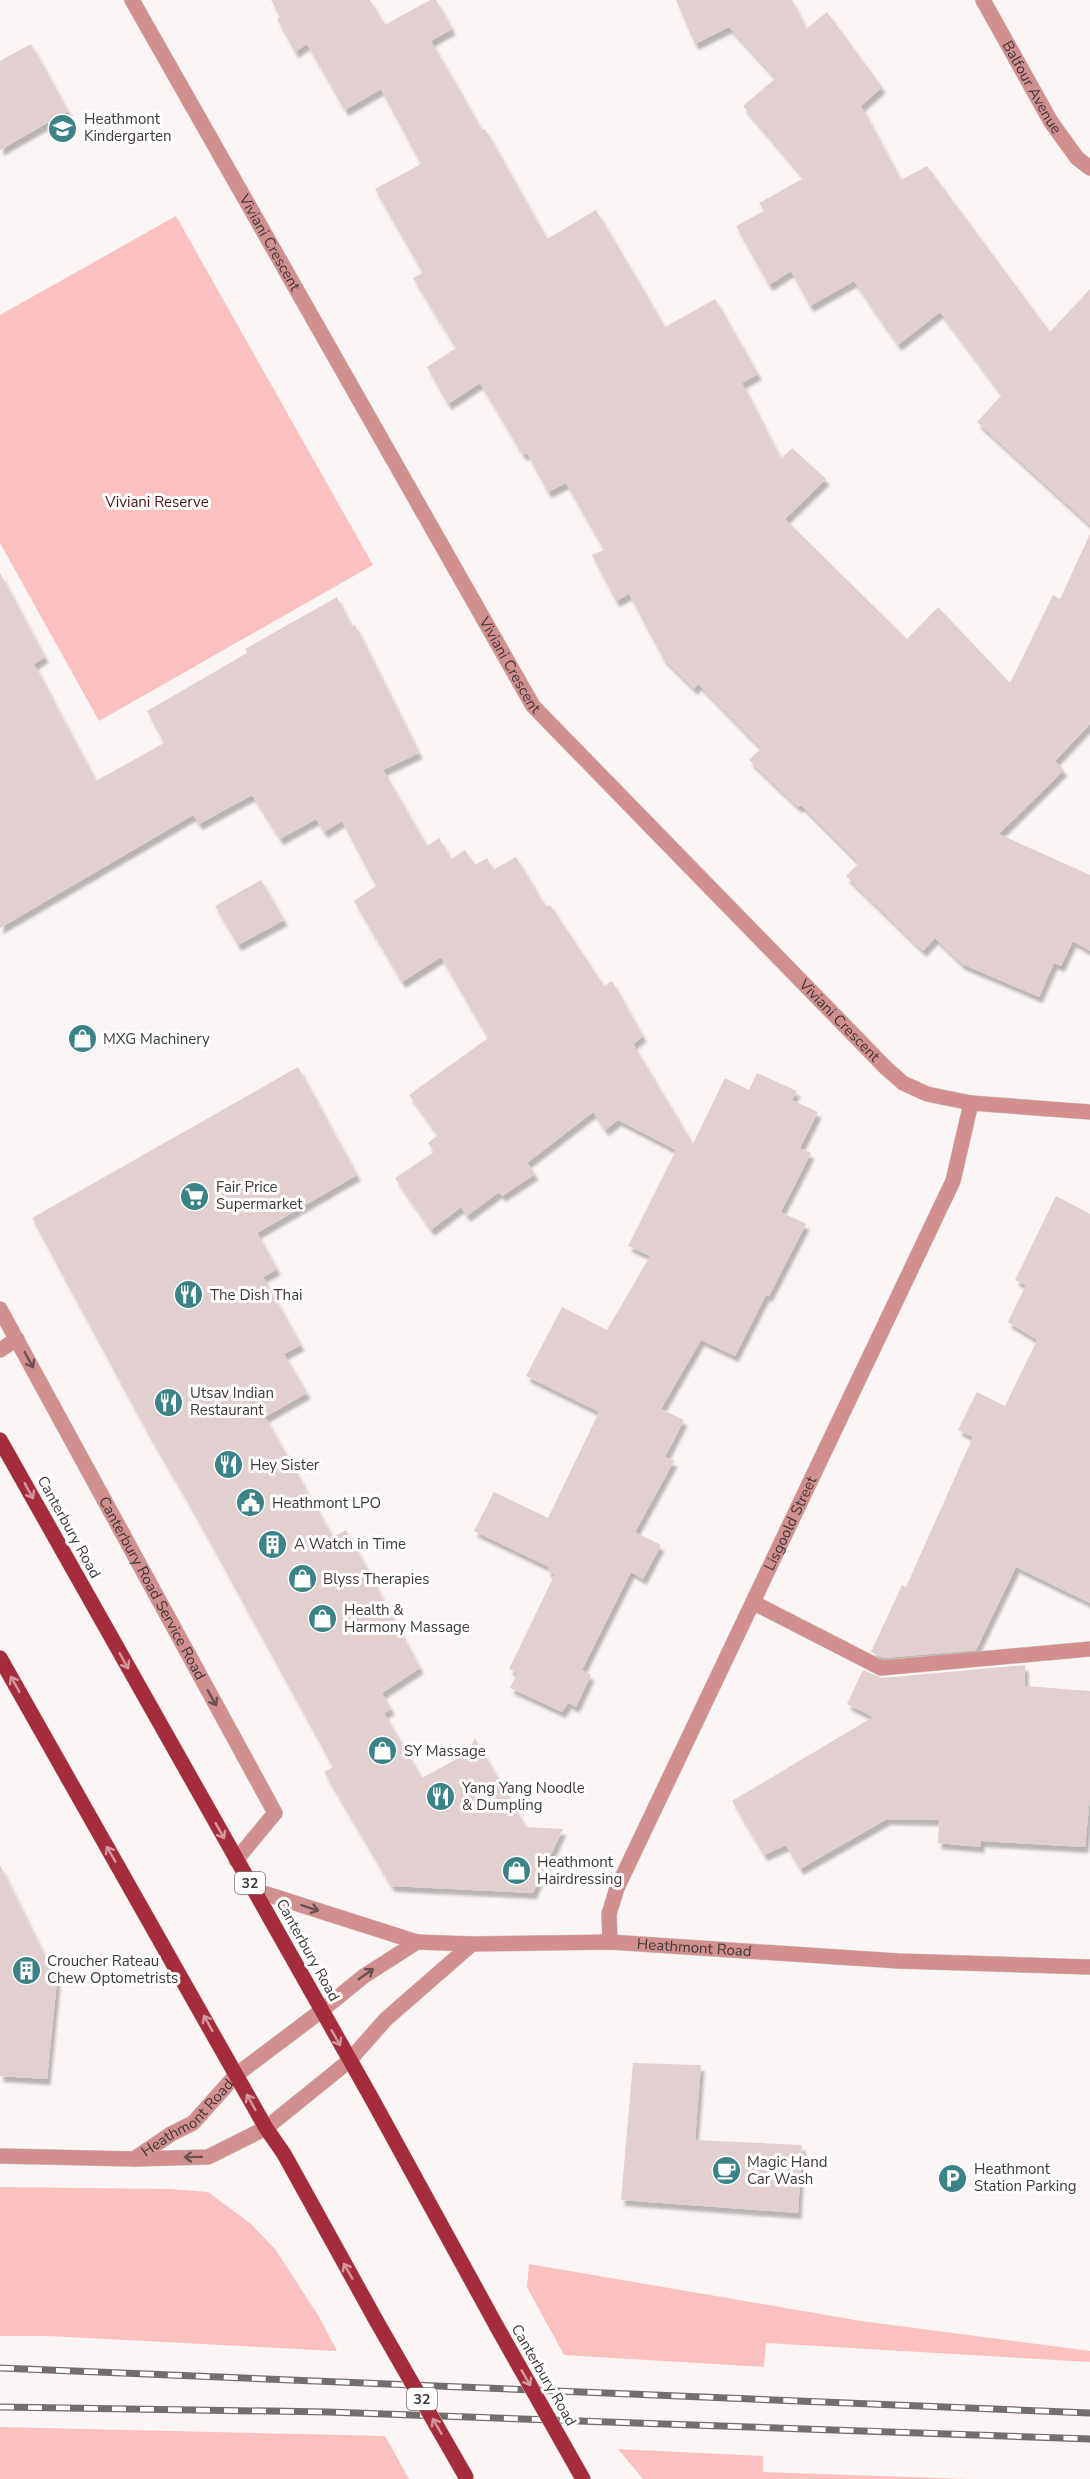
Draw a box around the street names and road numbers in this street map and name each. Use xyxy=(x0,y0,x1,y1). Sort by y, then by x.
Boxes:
street label: Balfour Avenue xyxy=(998,37,1066,138)
street label: Viviani Crescent xyxy=(234,190,306,295)
street label: Viviani Crescent xyxy=(474,612,546,719)
street label: Viviani Crescent xyxy=(794,974,885,1067)
street label: Canterbury Road xyxy=(33,1472,105,1582)
street label: Lisgoold Street xyxy=(759,1472,822,1574)
street label: Canterbury Road Service Road xyxy=(94,1493,210,1683)
road number: 32 xyxy=(235,1872,265,1894)
street label: Canterbury Road xyxy=(272,1895,344,2005)
street label: Heathmont Road xyxy=(636,1934,752,1961)
street label: Heathmont Road xyxy=(137,2074,238,2161)
street label: Canterbury Road xyxy=(507,2321,581,2429)
road number: 32 xyxy=(407,2388,437,2410)

